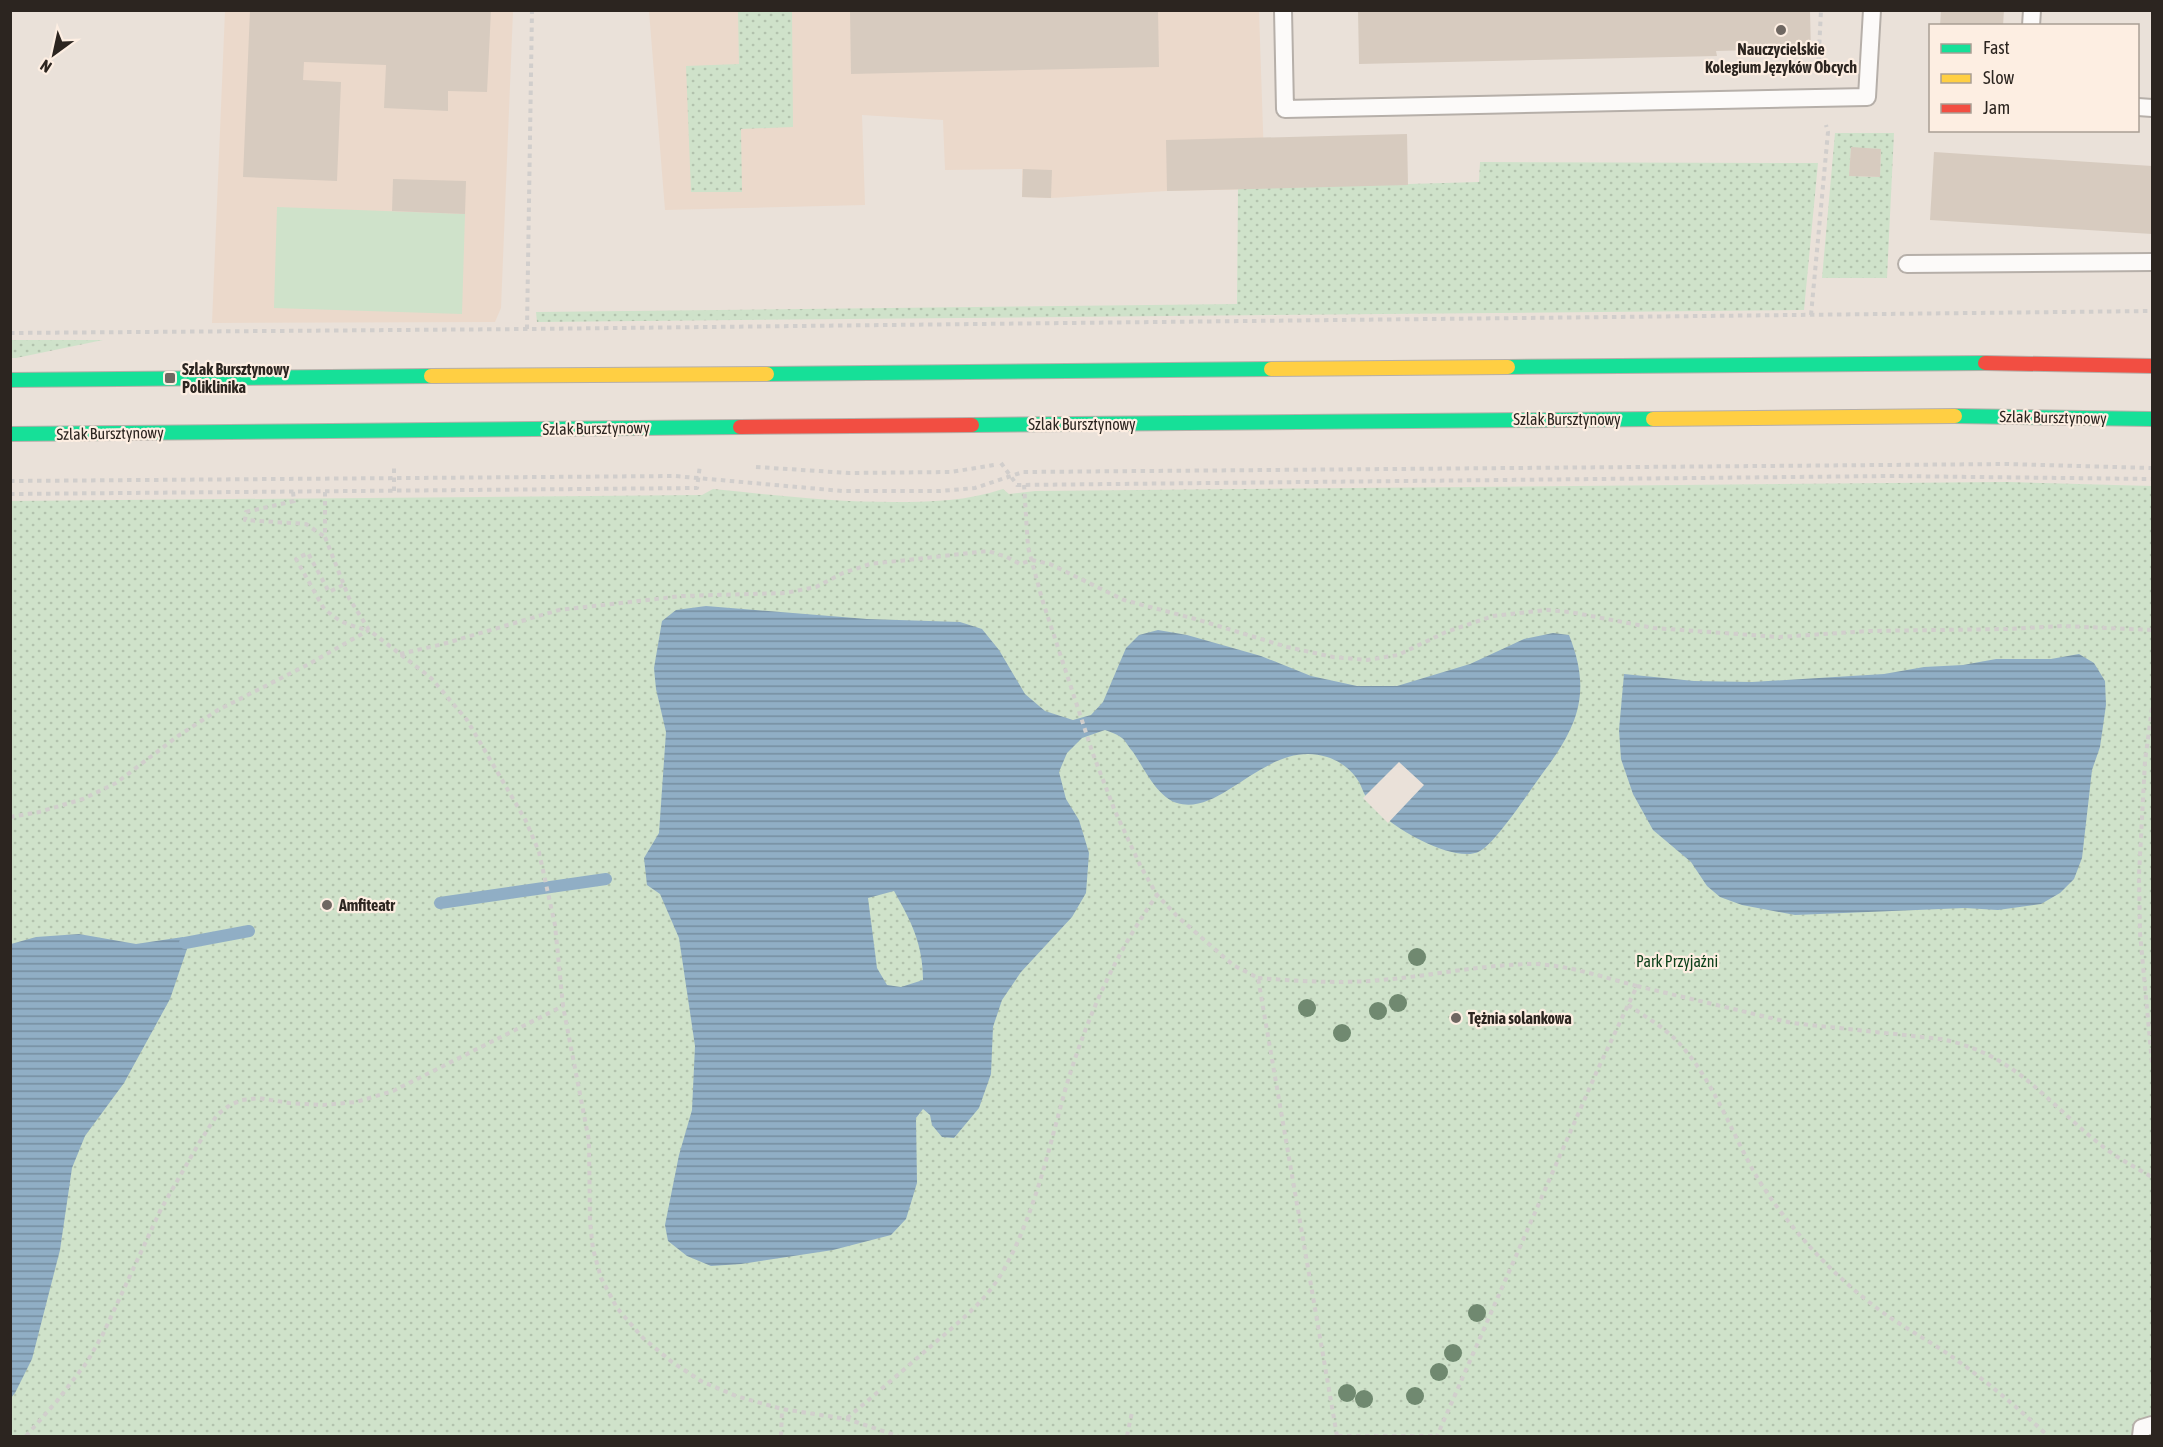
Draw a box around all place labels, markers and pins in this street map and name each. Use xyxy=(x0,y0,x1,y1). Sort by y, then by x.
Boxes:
marker: Nauczycielskie Kolegium Języków Obcych xyxy=(1774,23,1788,37)
place label: Nauczycielskie Kolegium Języków Obcych xyxy=(1705,40,1857,76)
place label: Szlak Bursztynowy Poliklinika xyxy=(182,360,290,396)
marker: Szlak Bursztynowy Poliklinika xyxy=(163,371,177,385)
place label: Amfiteatr xyxy=(338,896,395,914)
marker: Amfiteatr xyxy=(320,898,334,912)
place label: Tężnia solankowa xyxy=(1468,1009,1572,1027)
marker: Tężnia solankowa xyxy=(1449,1011,1463,1025)

